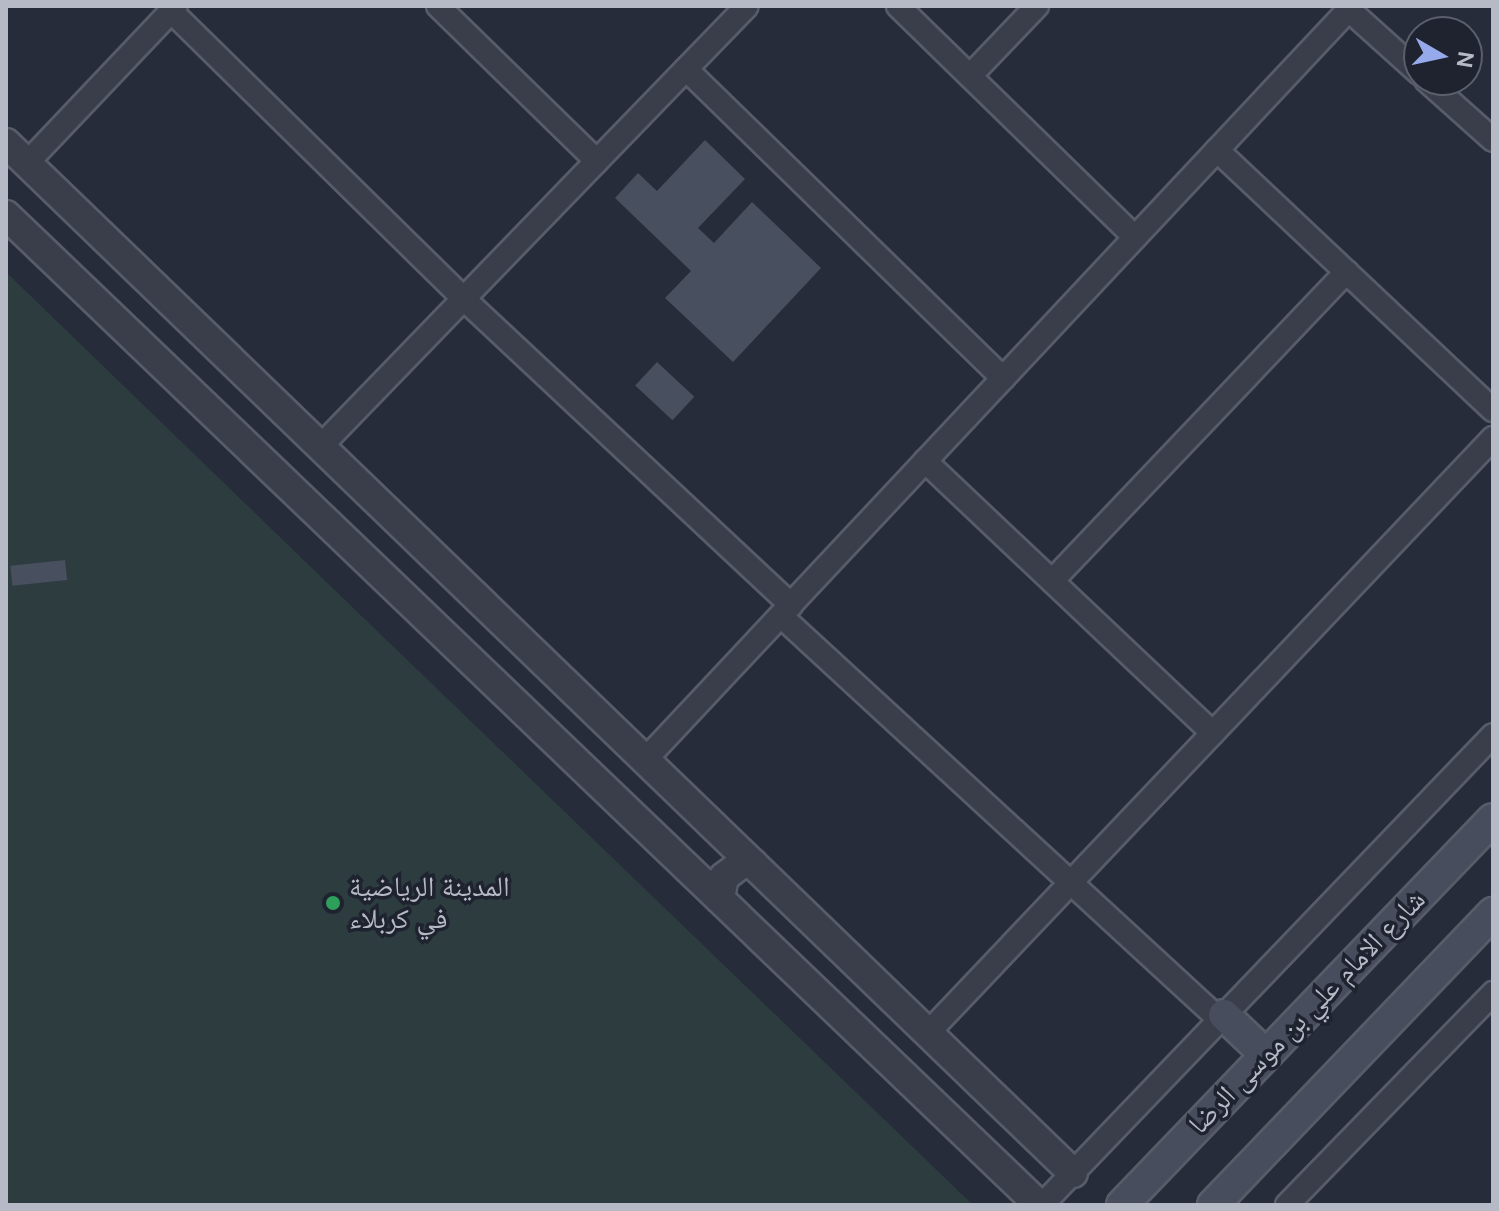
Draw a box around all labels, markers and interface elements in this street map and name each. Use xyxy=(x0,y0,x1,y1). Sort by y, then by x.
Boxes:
north arrow xyxy=(1403,16,1483,96)
text: N xyxy=(1450,49,1481,70)
place label: المدينة الرياضية في كربلاء xyxy=(349,870,510,936)
street label: شارع الامام علي بن موسى الرضا xyxy=(1182,883,1432,1141)
marker: المدينة الرياضية في كربلاء xyxy=(324,894,342,912)

